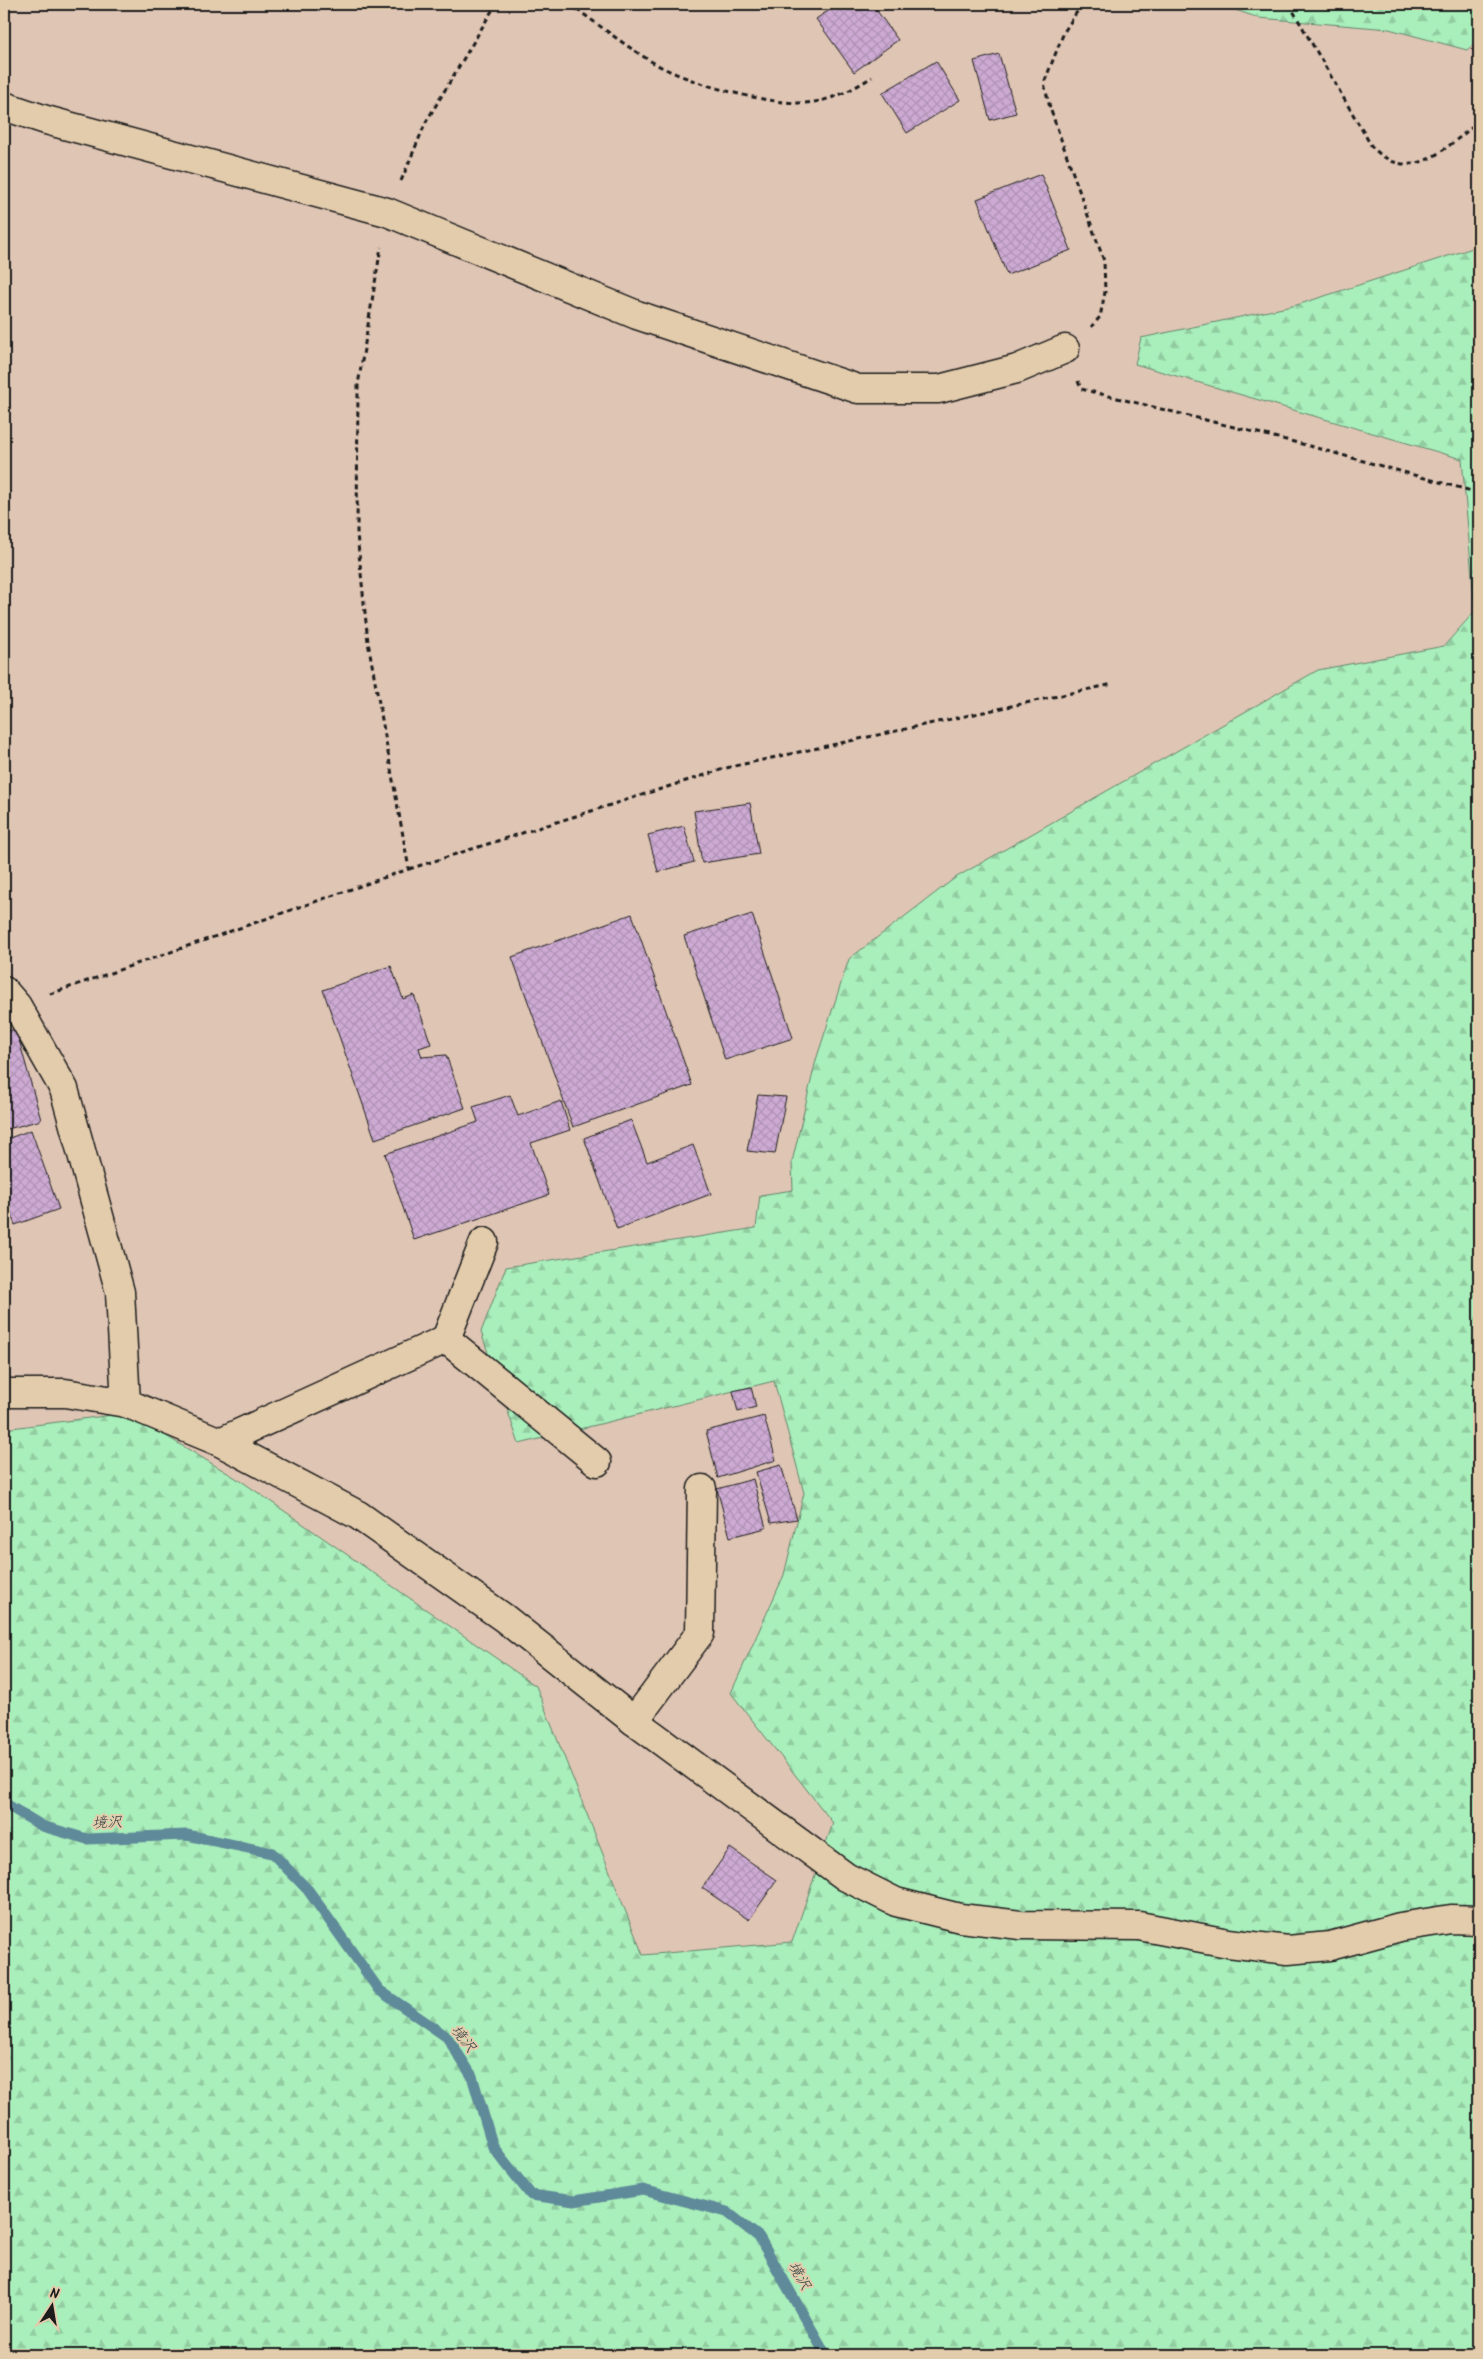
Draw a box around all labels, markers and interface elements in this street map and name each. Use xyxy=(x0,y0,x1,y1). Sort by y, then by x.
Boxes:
water label: 境沢 xyxy=(92,1810,123,1836)
water label: 境沢 xyxy=(444,2020,482,2059)
water label: 境沢 xyxy=(781,2257,817,2296)
north arrow xyxy=(28,2282,78,2332)
text: N xyxy=(48,2283,61,2306)

